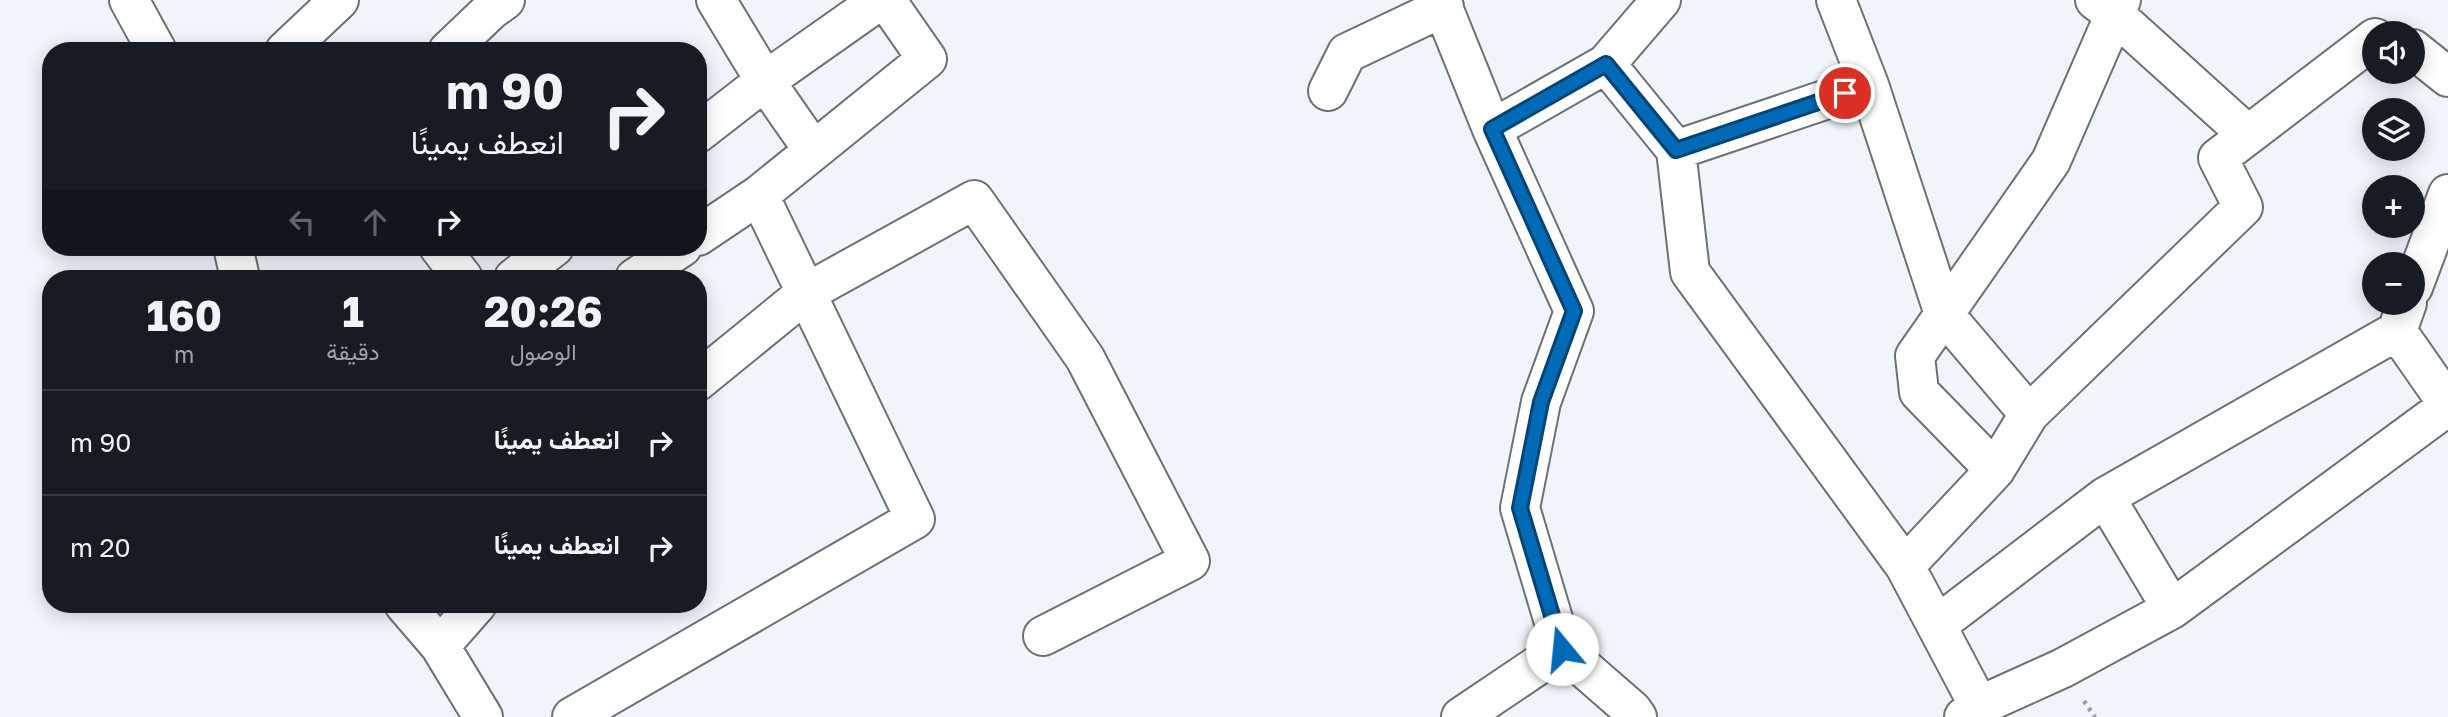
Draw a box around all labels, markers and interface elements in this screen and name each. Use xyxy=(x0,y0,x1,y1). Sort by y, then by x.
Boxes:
map controls xyxy=(2362,21,2425,315)
button: sound xyxy=(2362,21,2425,84)
text: 90 m xyxy=(446,61,564,120)
pin xyxy=(1815,63,1875,123)
icon: right xyxy=(588,70,679,161)
icon: arrive xyxy=(1826,74,1864,112)
button: layers xyxy=(2362,98,2425,161)
text: انعطف يمينًا xyxy=(411,123,564,161)
button: + xyxy=(2362,175,2425,238)
icon: left xyxy=(283,203,321,241)
icon: ahead xyxy=(356,203,394,241)
icon: right xyxy=(429,203,467,241)
button: − xyxy=(2362,252,2425,315)
text: 1 xyxy=(342,286,364,336)
text: 20:26 xyxy=(484,286,603,336)
text: 160 xyxy=(146,290,222,340)
text: دقيقة xyxy=(326,337,380,365)
text: الوصول xyxy=(510,337,576,365)
text: m xyxy=(174,340,194,368)
text: انعطف يمينًا xyxy=(494,424,620,455)
icon: right xyxy=(641,424,679,462)
text: 90 m xyxy=(70,427,131,458)
text: انعطف يمينًا xyxy=(494,529,620,560)
icon: right xyxy=(641,529,679,567)
text: 20 m xyxy=(70,532,131,563)
position arrow xyxy=(1525,612,1599,686)

